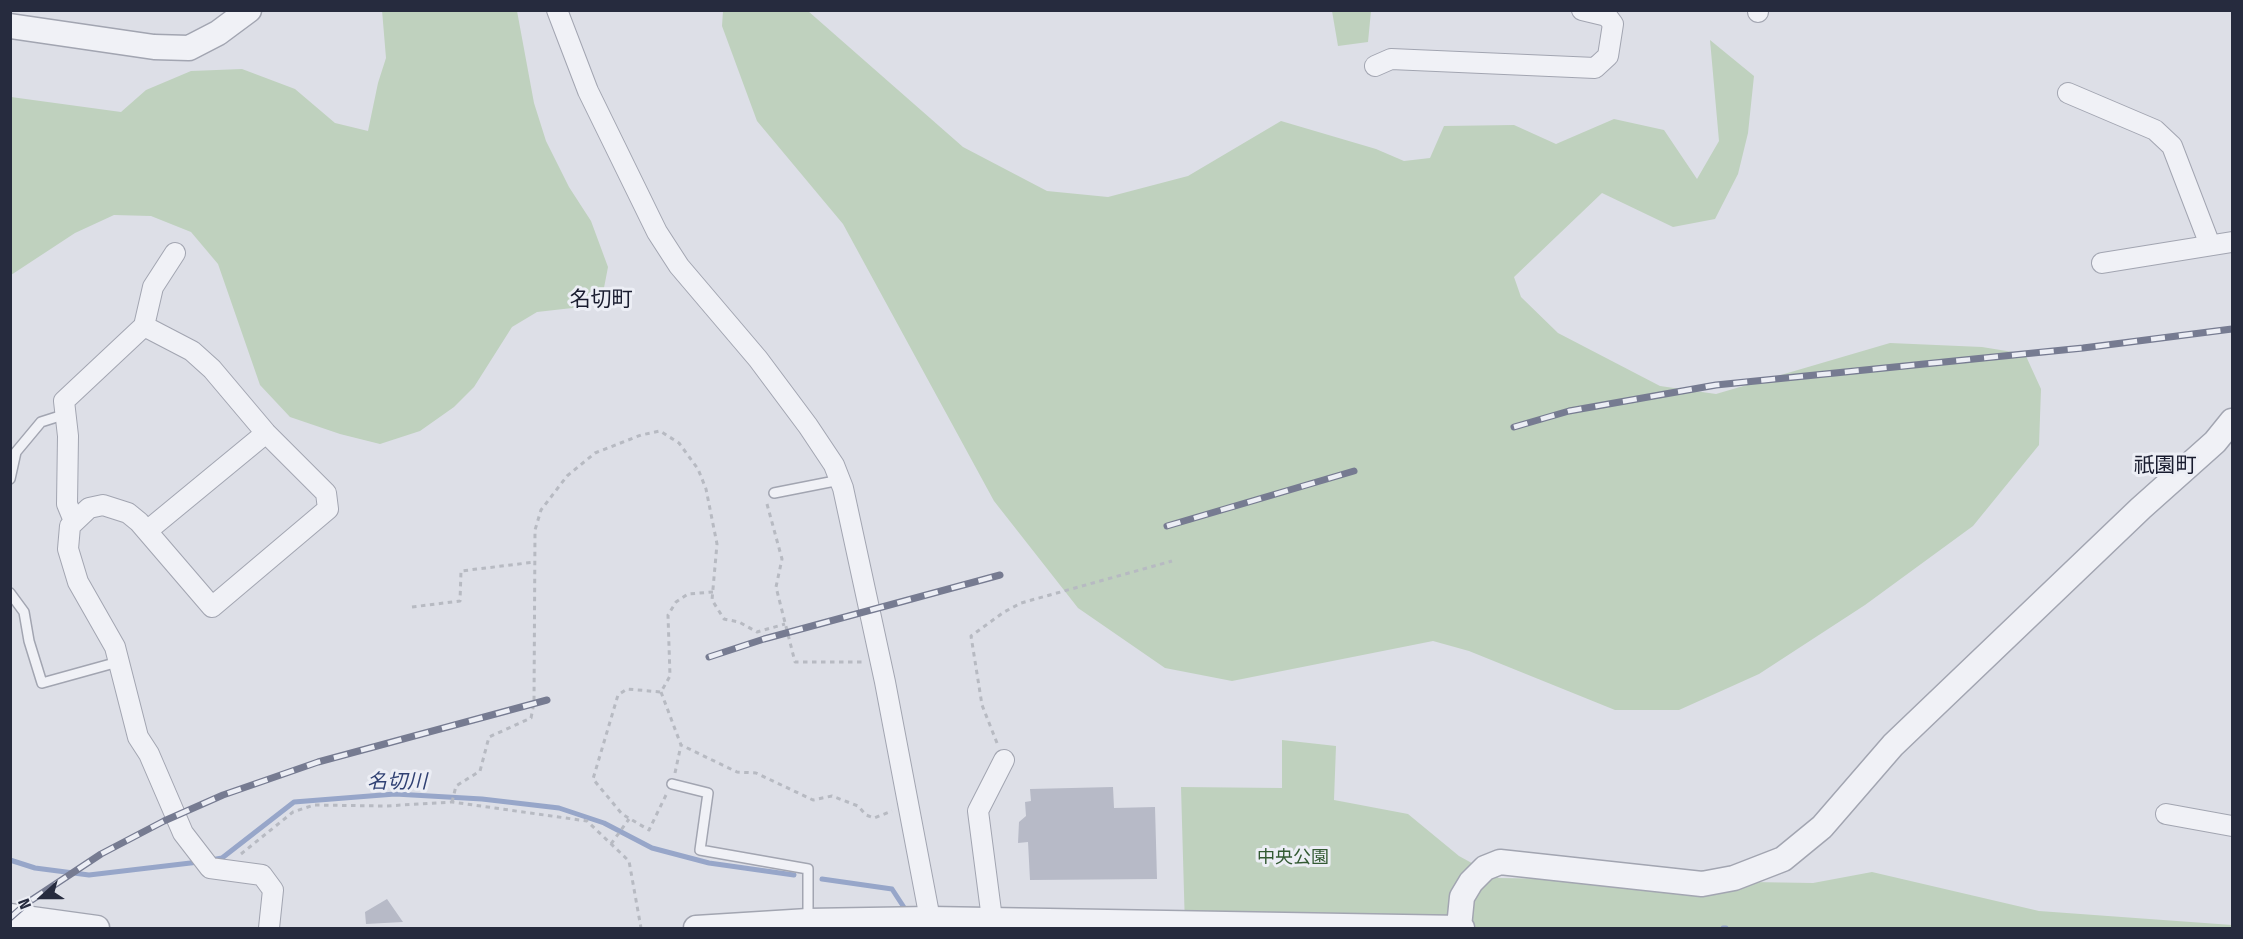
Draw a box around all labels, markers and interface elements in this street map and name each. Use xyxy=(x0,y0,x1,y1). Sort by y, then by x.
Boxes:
district label: 名切町 xyxy=(570,287,632,313)
district label: 祇園町 xyxy=(2134,453,2196,479)
water label: 名切川 xyxy=(367,770,427,794)
park label: 中央公園 xyxy=(1257,847,1329,869)
north arrow xyxy=(12,867,72,927)
text: N xyxy=(14,896,35,912)

